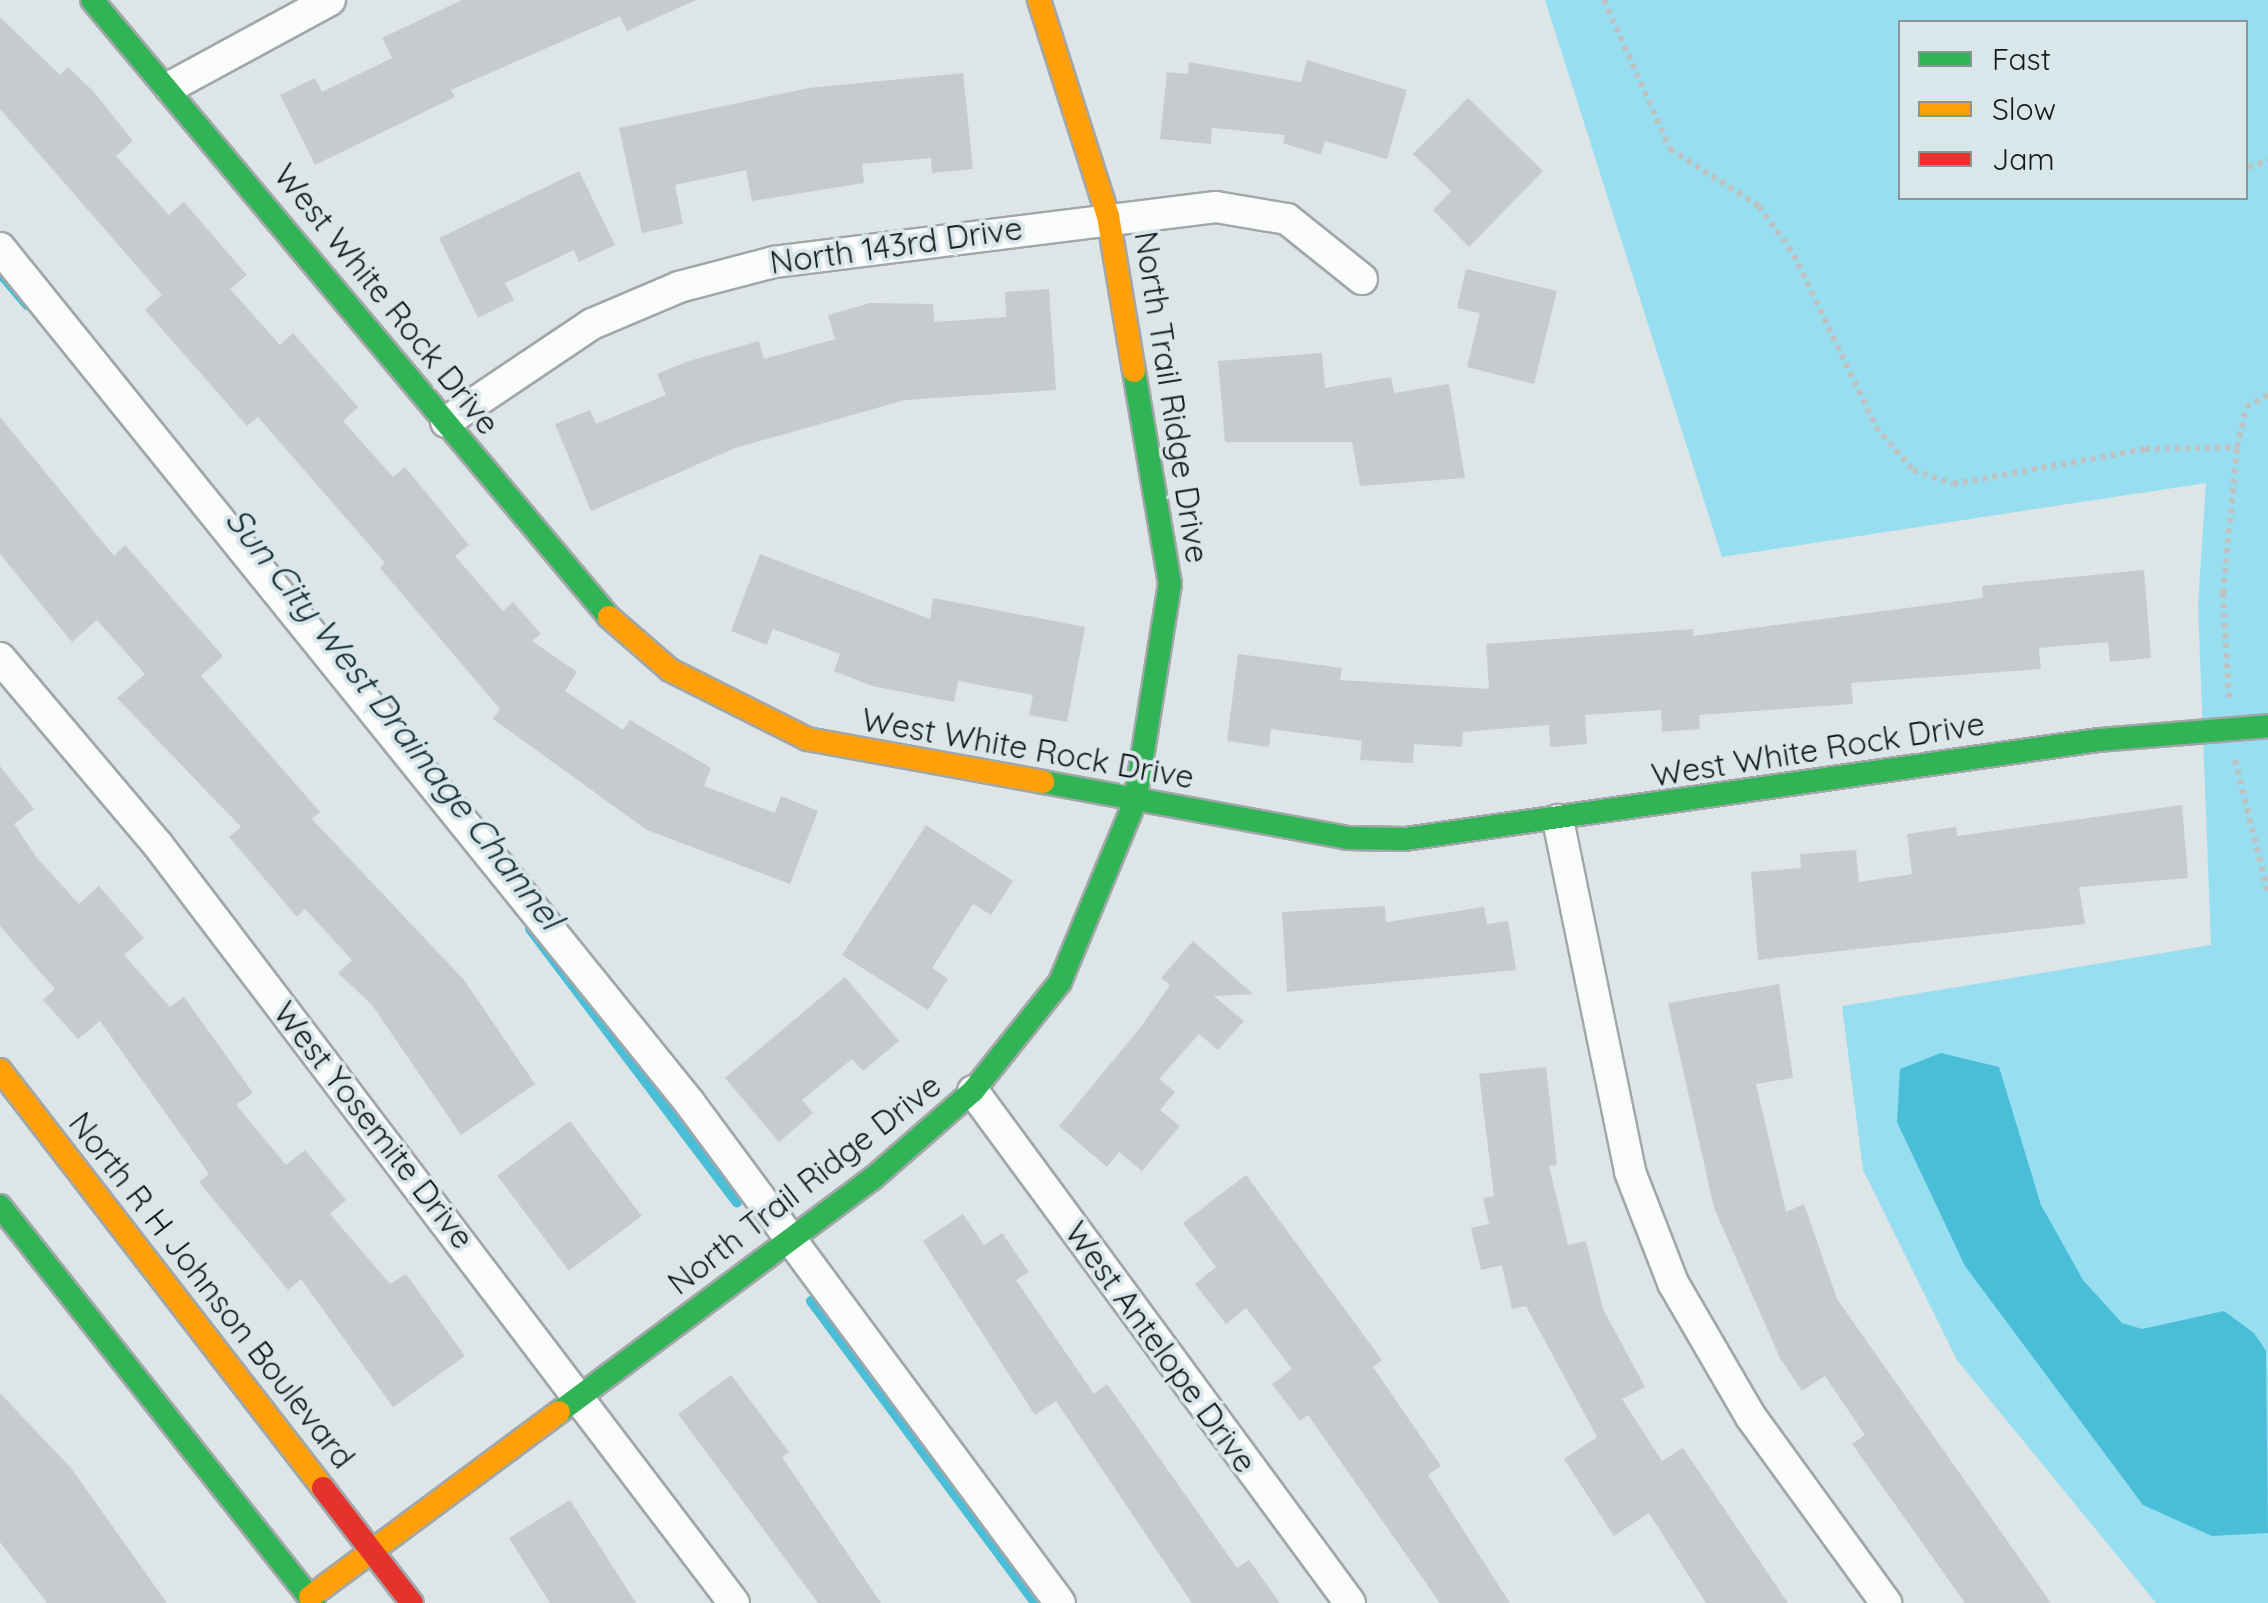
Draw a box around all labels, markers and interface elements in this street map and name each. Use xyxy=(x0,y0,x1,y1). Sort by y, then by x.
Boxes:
legend xyxy=(1898,20,2248,200)
text: Fast xyxy=(1992,40,2051,78)
text: Slow xyxy=(1992,90,2056,128)
text: Jam xyxy=(1992,140,2055,178)
street label: West White Rock Drive xyxy=(266,156,508,442)
street label: North 143rd Drive xyxy=(767,208,1025,282)
street label: North Trail Ridge Drive xyxy=(1127,228,1217,566)
water label: Sun City West Drainage Channel xyxy=(217,499,573,937)
street label: West White Rock Drive xyxy=(859,700,1197,796)
street label: West White Rock Drive xyxy=(1649,704,1987,794)
street label: West Yosemite Drive xyxy=(266,994,482,1256)
street label: North Trail Ridge Drive xyxy=(660,1066,948,1302)
street label: North R H Johnson Boulevard xyxy=(61,1104,363,1476)
street label: West Antelope Drive xyxy=(1057,1214,1265,1480)

